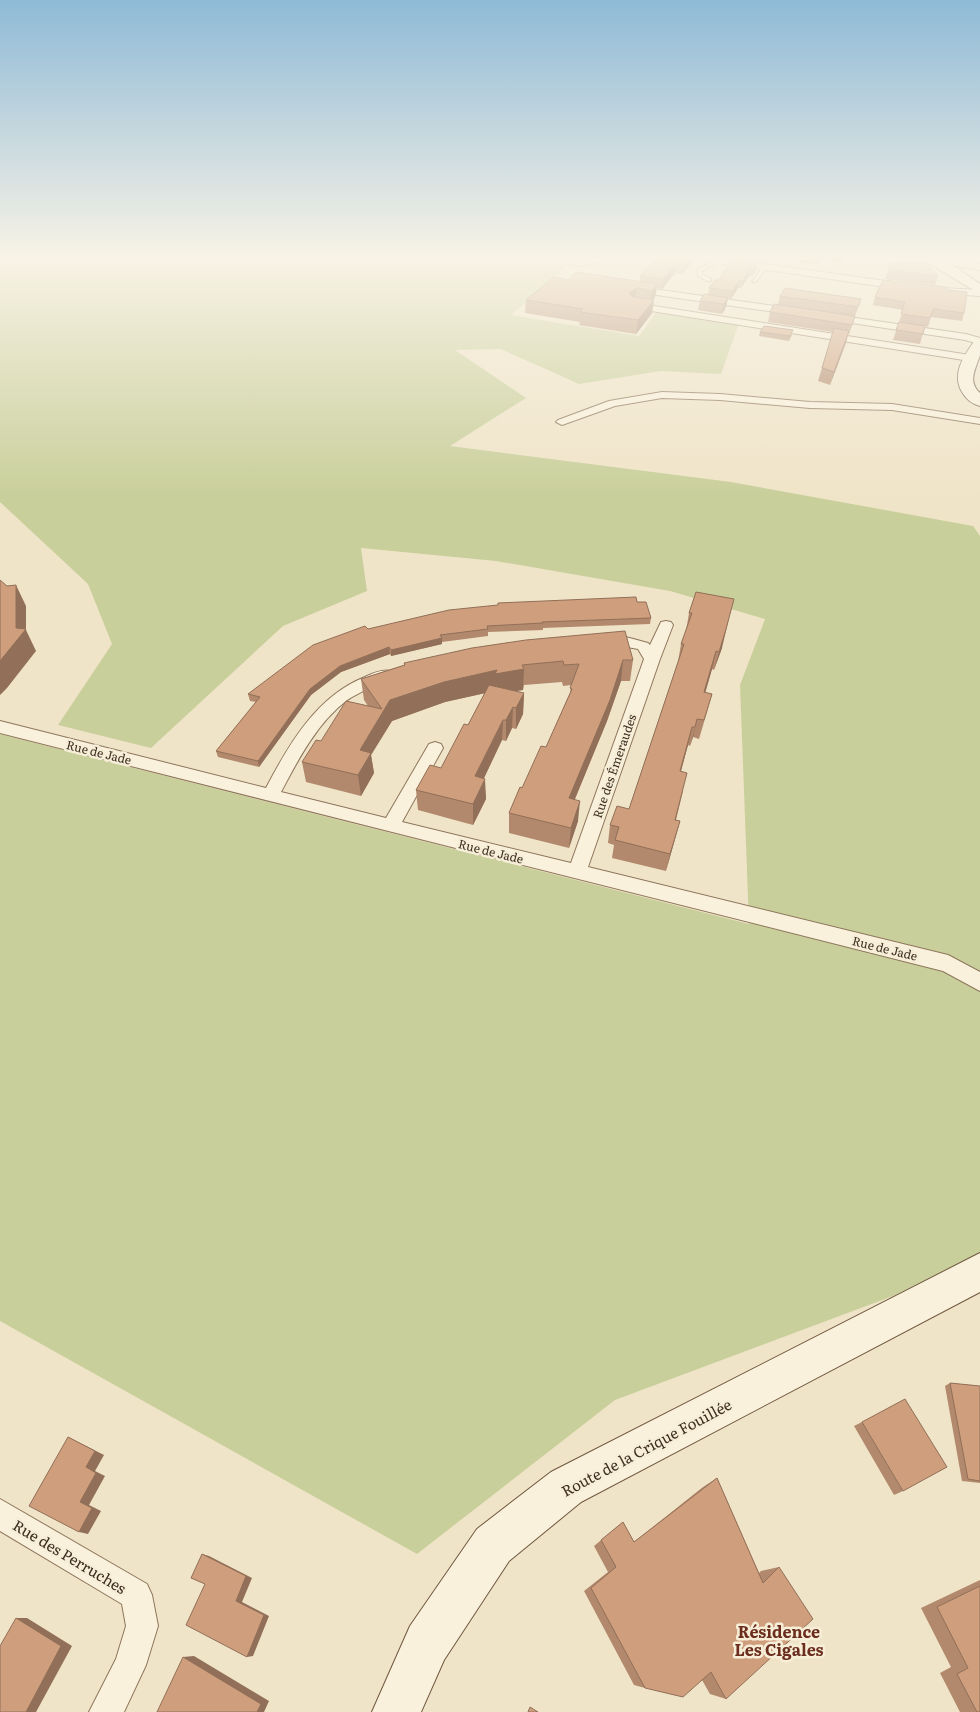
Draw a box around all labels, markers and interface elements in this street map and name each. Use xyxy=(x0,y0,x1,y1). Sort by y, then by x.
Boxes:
street label: Rue des Émeraudes xyxy=(588,711,640,820)
street label: Rue de Jade xyxy=(65,735,133,769)
street label: Rue de Jade xyxy=(457,834,525,868)
street label: Rue de Jade xyxy=(851,931,919,965)
street label: Route de la Crique Fouillée xyxy=(557,1392,735,1502)
street label: Rue des Perruches xyxy=(9,1513,131,1599)
district label: Résidence Les Cigales xyxy=(734,1619,824,1661)

